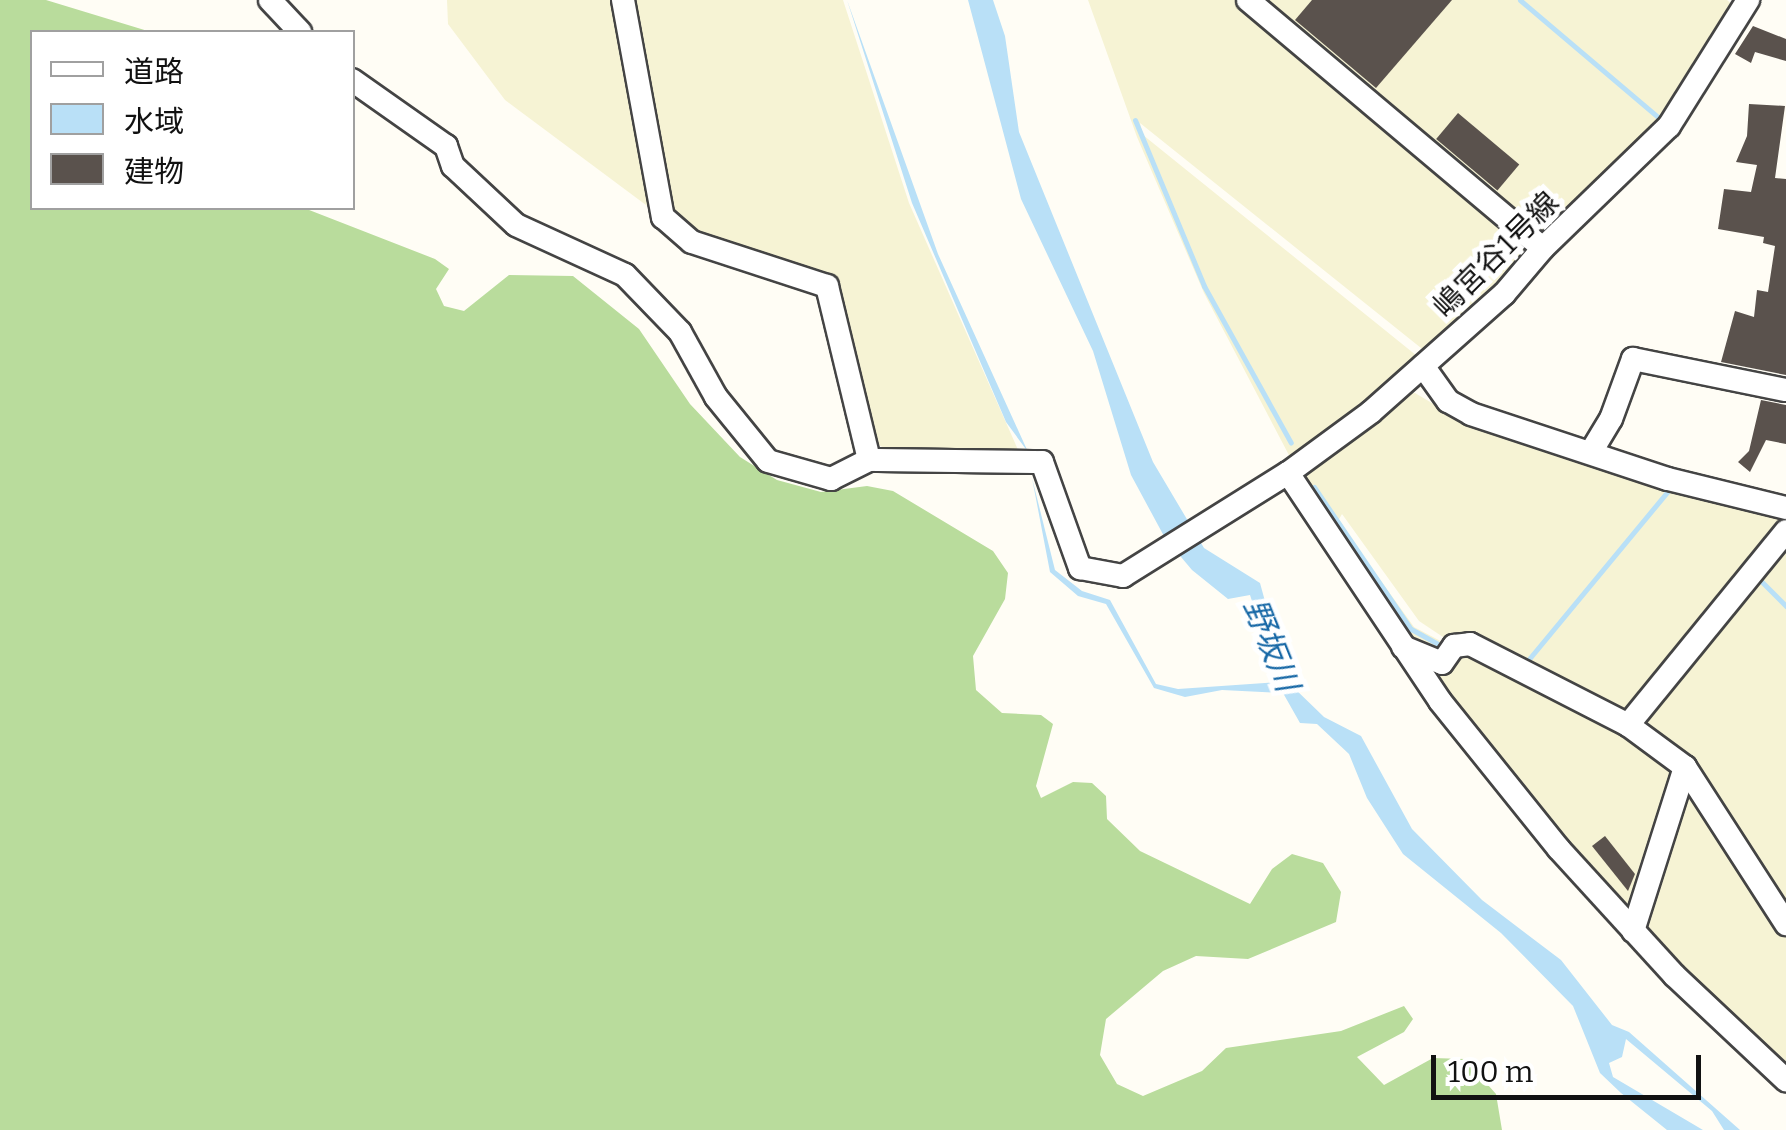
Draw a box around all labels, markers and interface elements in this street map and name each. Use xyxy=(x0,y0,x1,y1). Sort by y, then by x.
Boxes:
legend xyxy=(30,30,355,210)
text: 道路 xyxy=(124,54,184,90)
text: 水域 xyxy=(124,104,184,140)
text: 建物 xyxy=(124,154,184,190)
street label: 嶋宮谷1号線 xyxy=(1426,185,1566,325)
water label: 野坂川 xyxy=(1235,593,1307,697)
scale bar xyxy=(1436,1035,1706,1097)
text: 100 m xyxy=(1448,1054,1533,1090)

